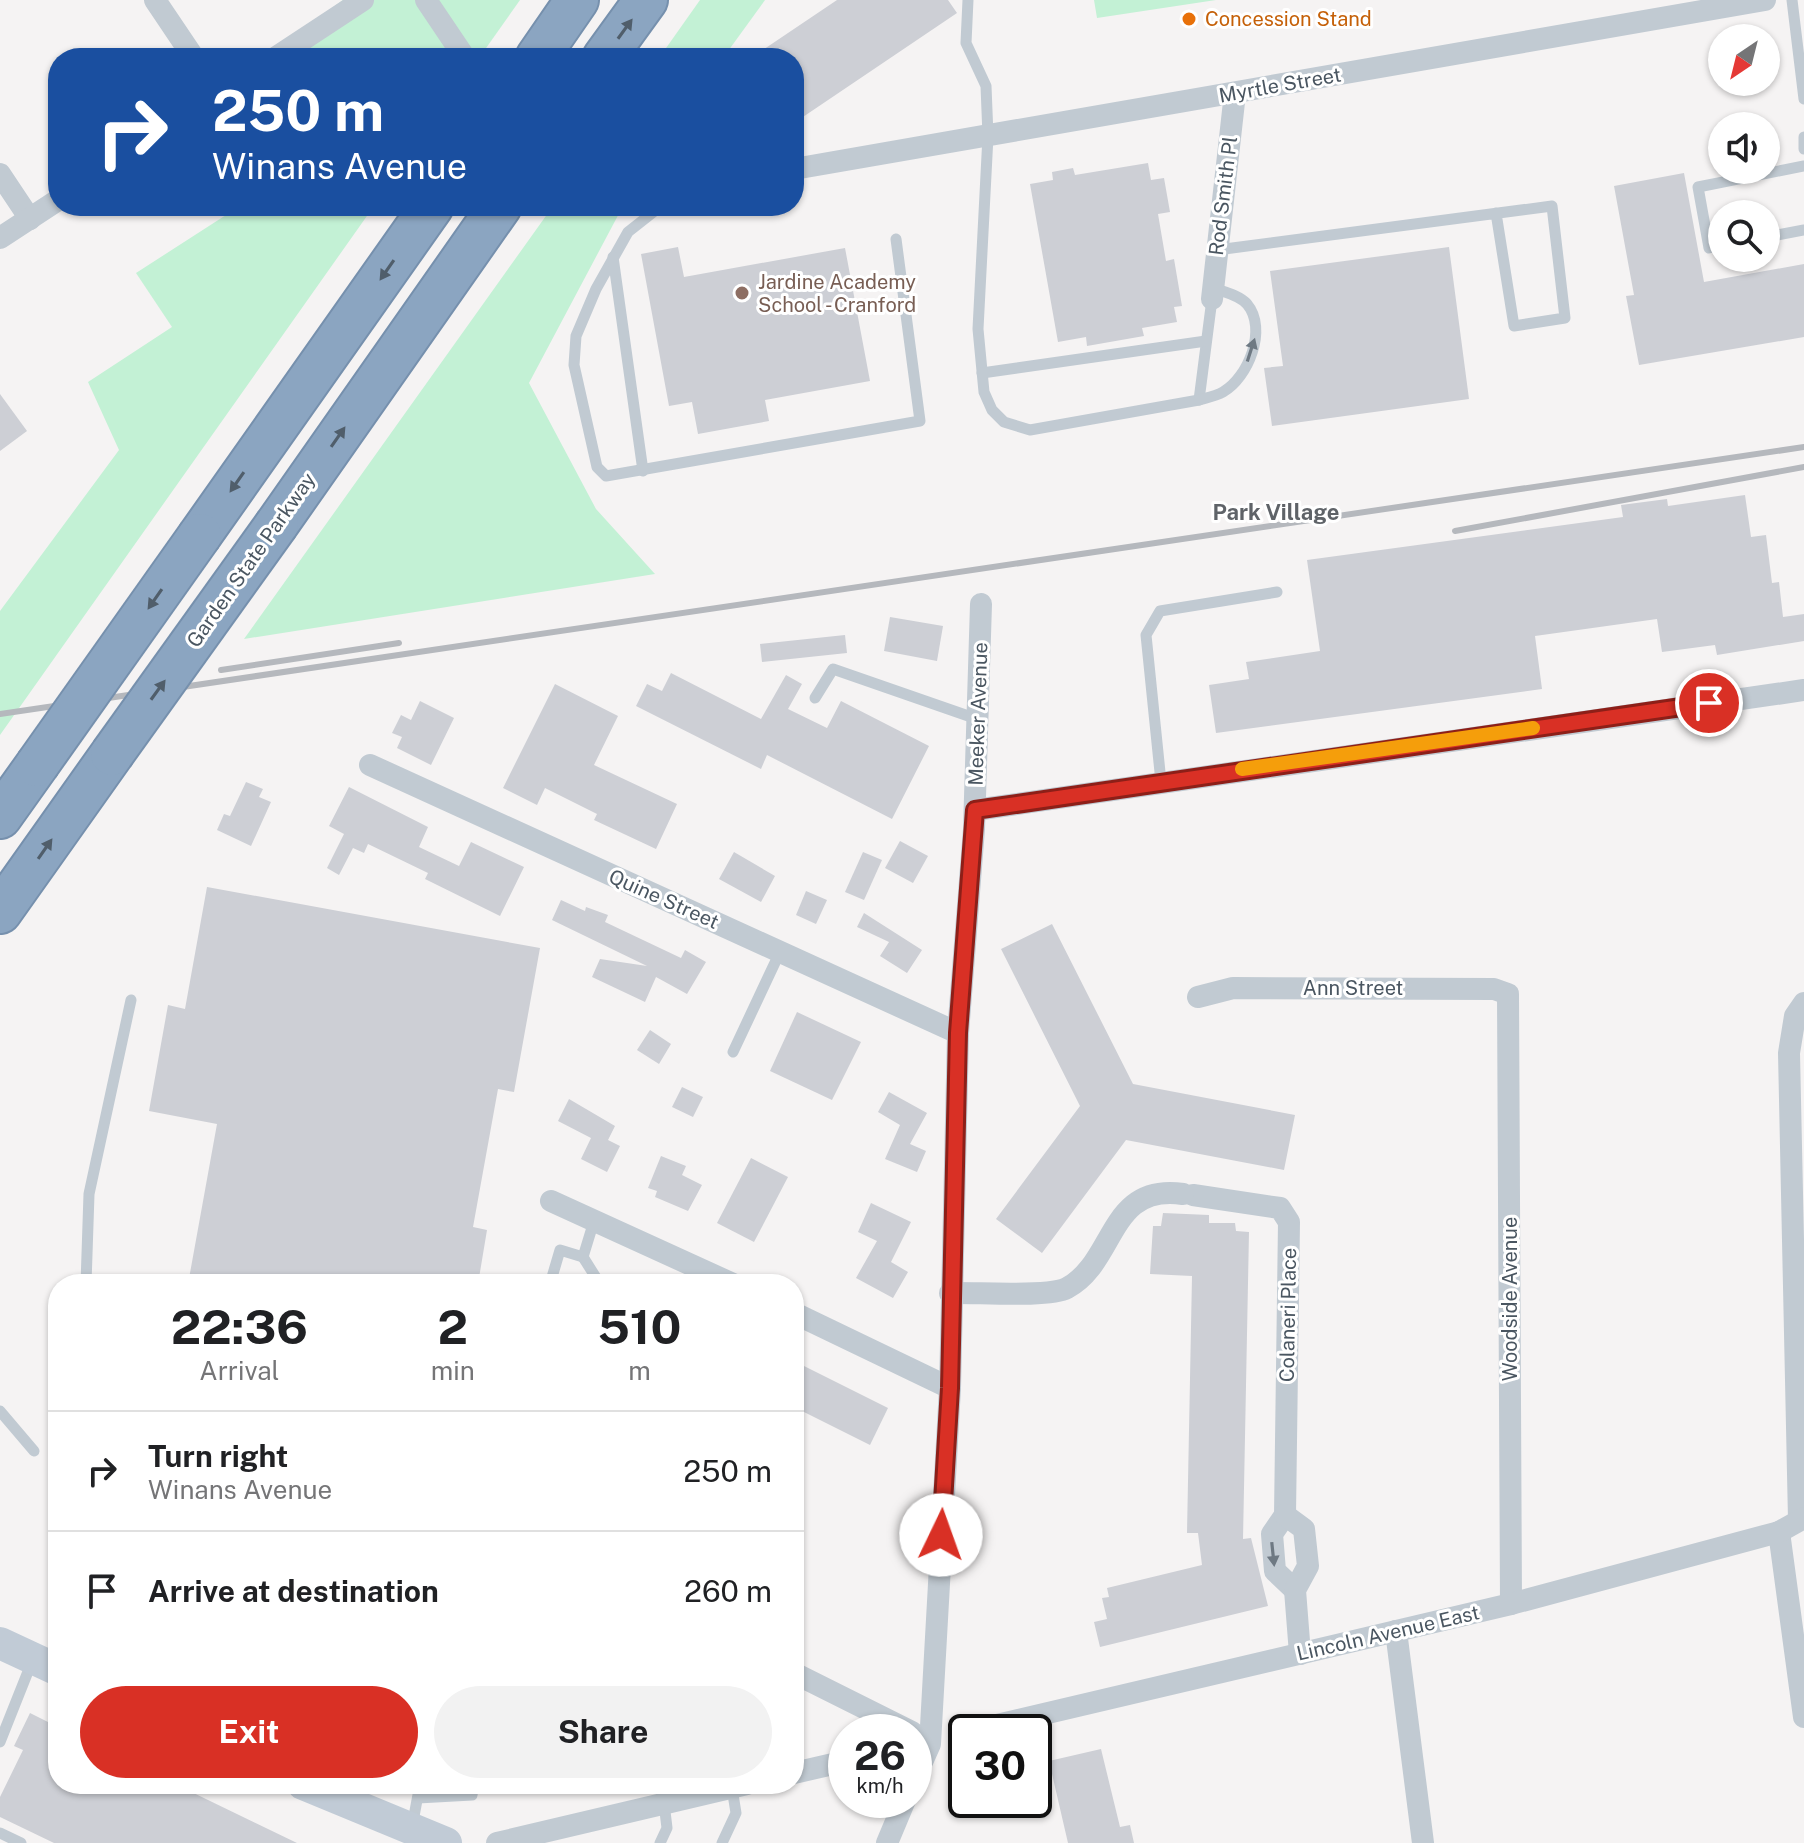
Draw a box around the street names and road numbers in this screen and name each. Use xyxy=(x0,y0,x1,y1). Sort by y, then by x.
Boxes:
street label: Myrtle Street xyxy=(1217,62,1343,108)
street label: Rod Smith Pl xyxy=(1204,135,1242,257)
street label: Garden State Parkway xyxy=(182,468,321,652)
street label: Meeker Avenue xyxy=(963,642,993,786)
street label: Quine Street xyxy=(605,864,723,934)
street label: Ann Street xyxy=(1303,976,1403,1000)
street label: Woodside Avenue xyxy=(1498,1217,1522,1381)
street label: Colaneri Place xyxy=(1275,1248,1301,1382)
street label: Lincoln Avenue East xyxy=(1294,1600,1482,1666)

